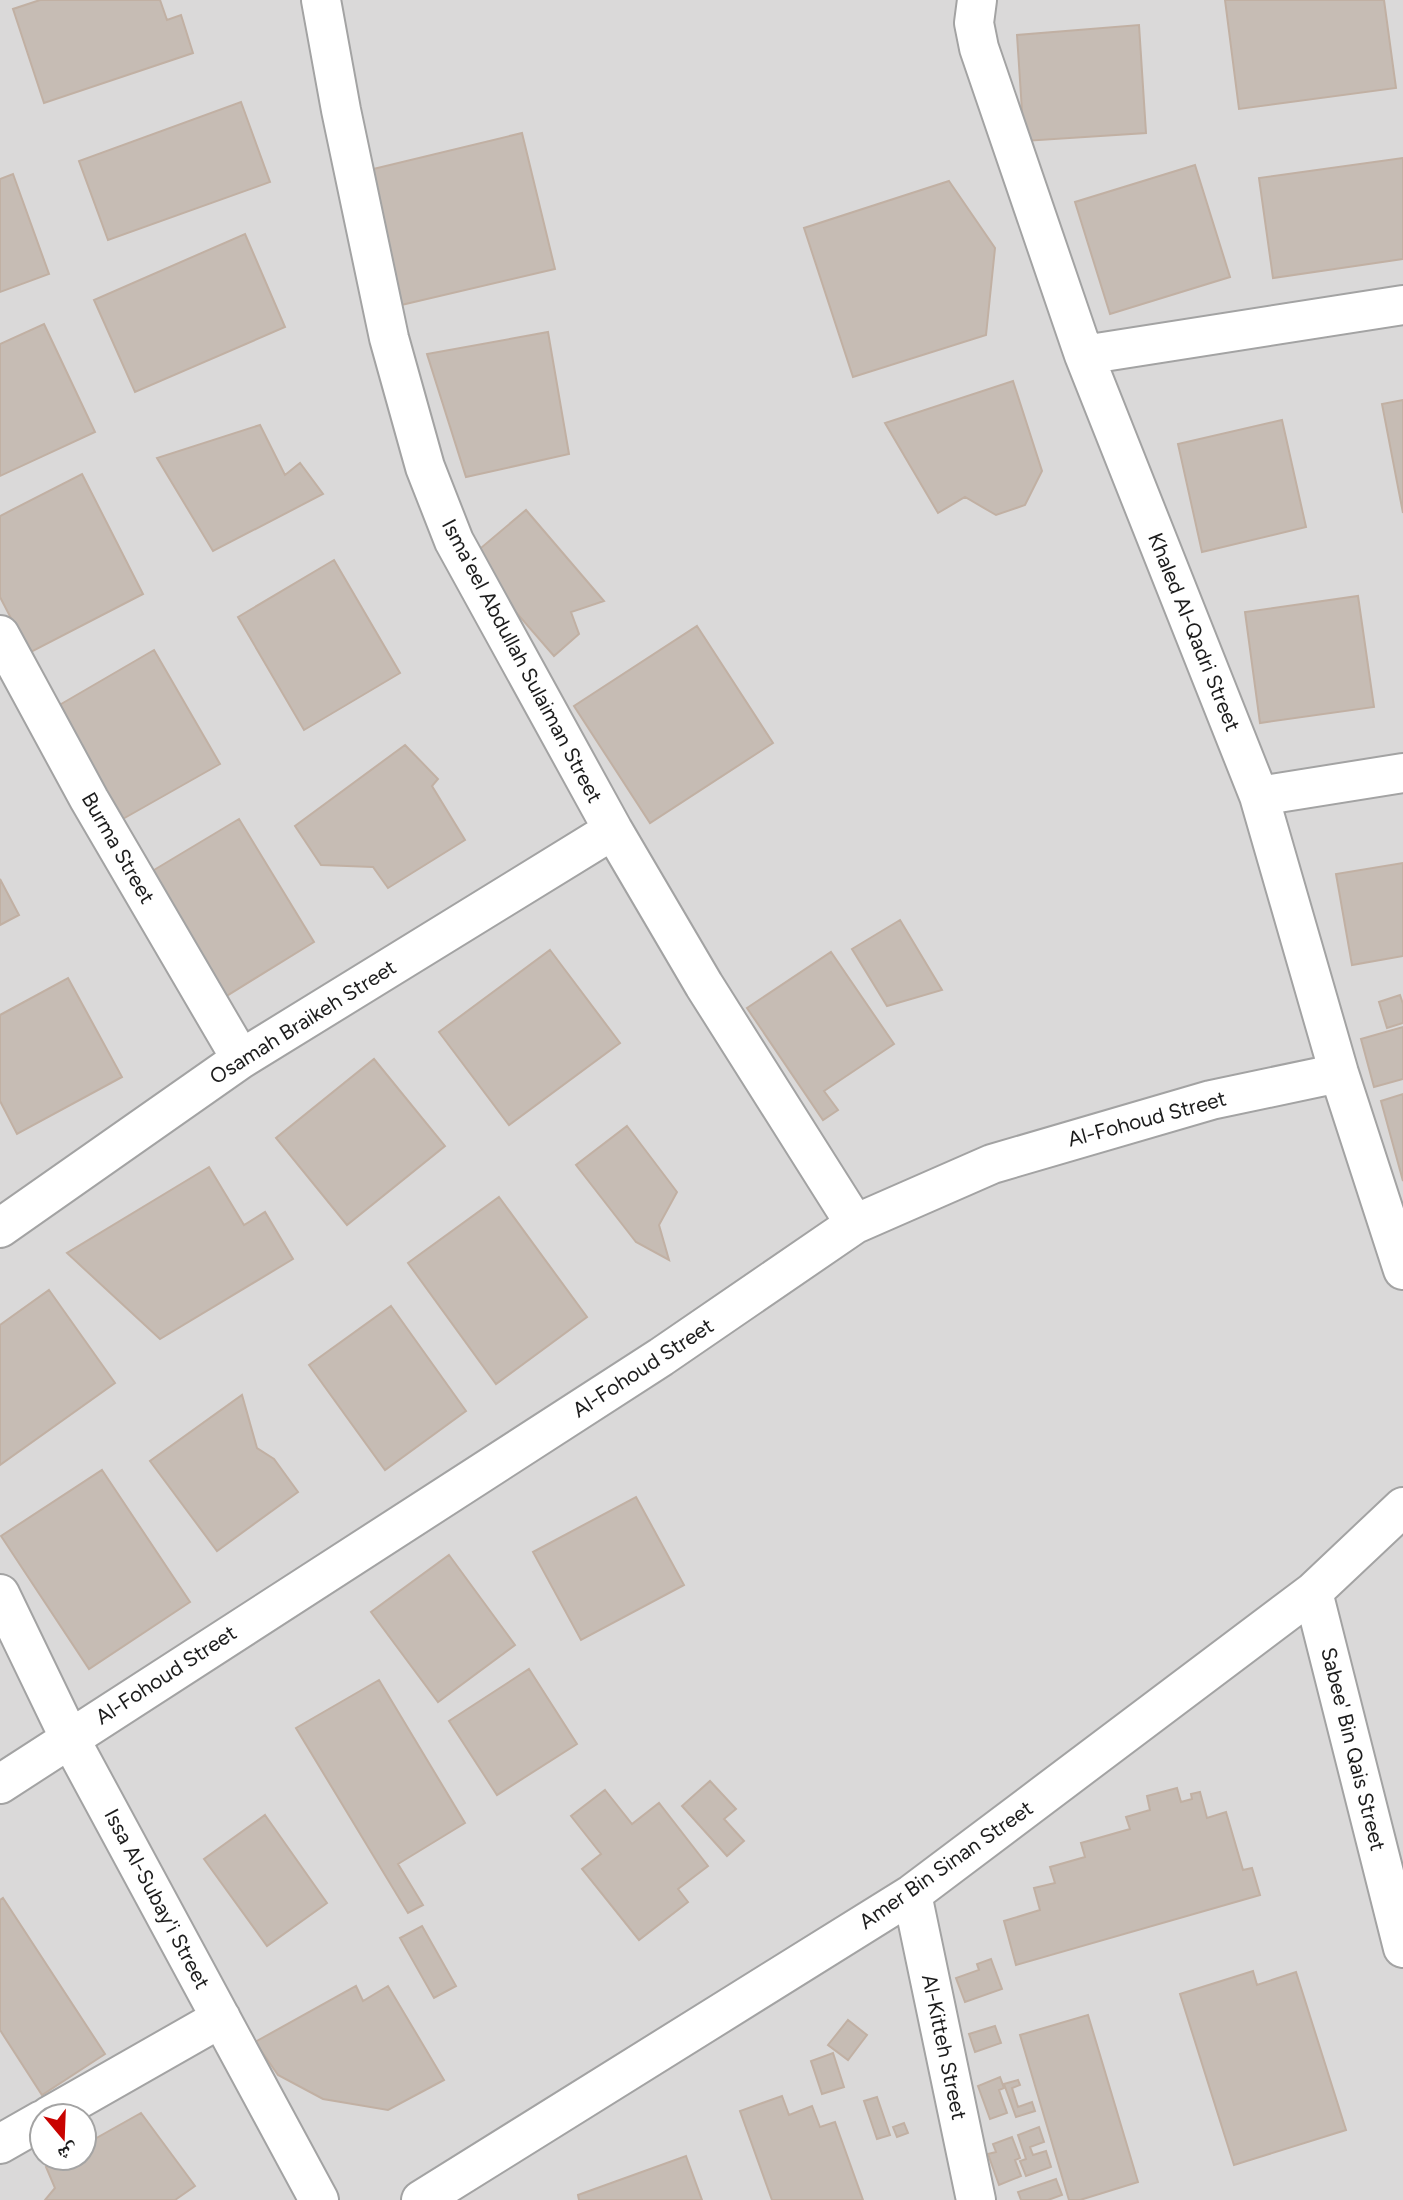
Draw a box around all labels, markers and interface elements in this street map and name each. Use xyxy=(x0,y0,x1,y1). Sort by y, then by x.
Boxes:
street label: Isma'eel Abdullah Sulaiman Street xyxy=(437,515,608,807)
street label: Khaled Al-Qadri Street xyxy=(1143,529,1246,735)
street label: Burma Street xyxy=(77,788,160,908)
street label: Osamah Braikeh Street xyxy=(205,954,401,1089)
street label: Al-Fohoud Street xyxy=(1065,1085,1229,1152)
street label: Al-Fohoud Street xyxy=(568,1313,718,1422)
street label: Al-Fohoud Street xyxy=(91,1620,241,1729)
street label: Sabee' Bin Qais Street xyxy=(1316,1645,1391,1853)
street label: Amer Bin Sinan Street xyxy=(854,1795,1037,1934)
street label: Issa Al-Subay'i Street xyxy=(99,1804,216,1993)
street label: Al-Kitteh Street xyxy=(917,1972,972,2122)
north arrow xyxy=(28,2102,98,2172)
text: ش xyxy=(55,2138,82,2167)

